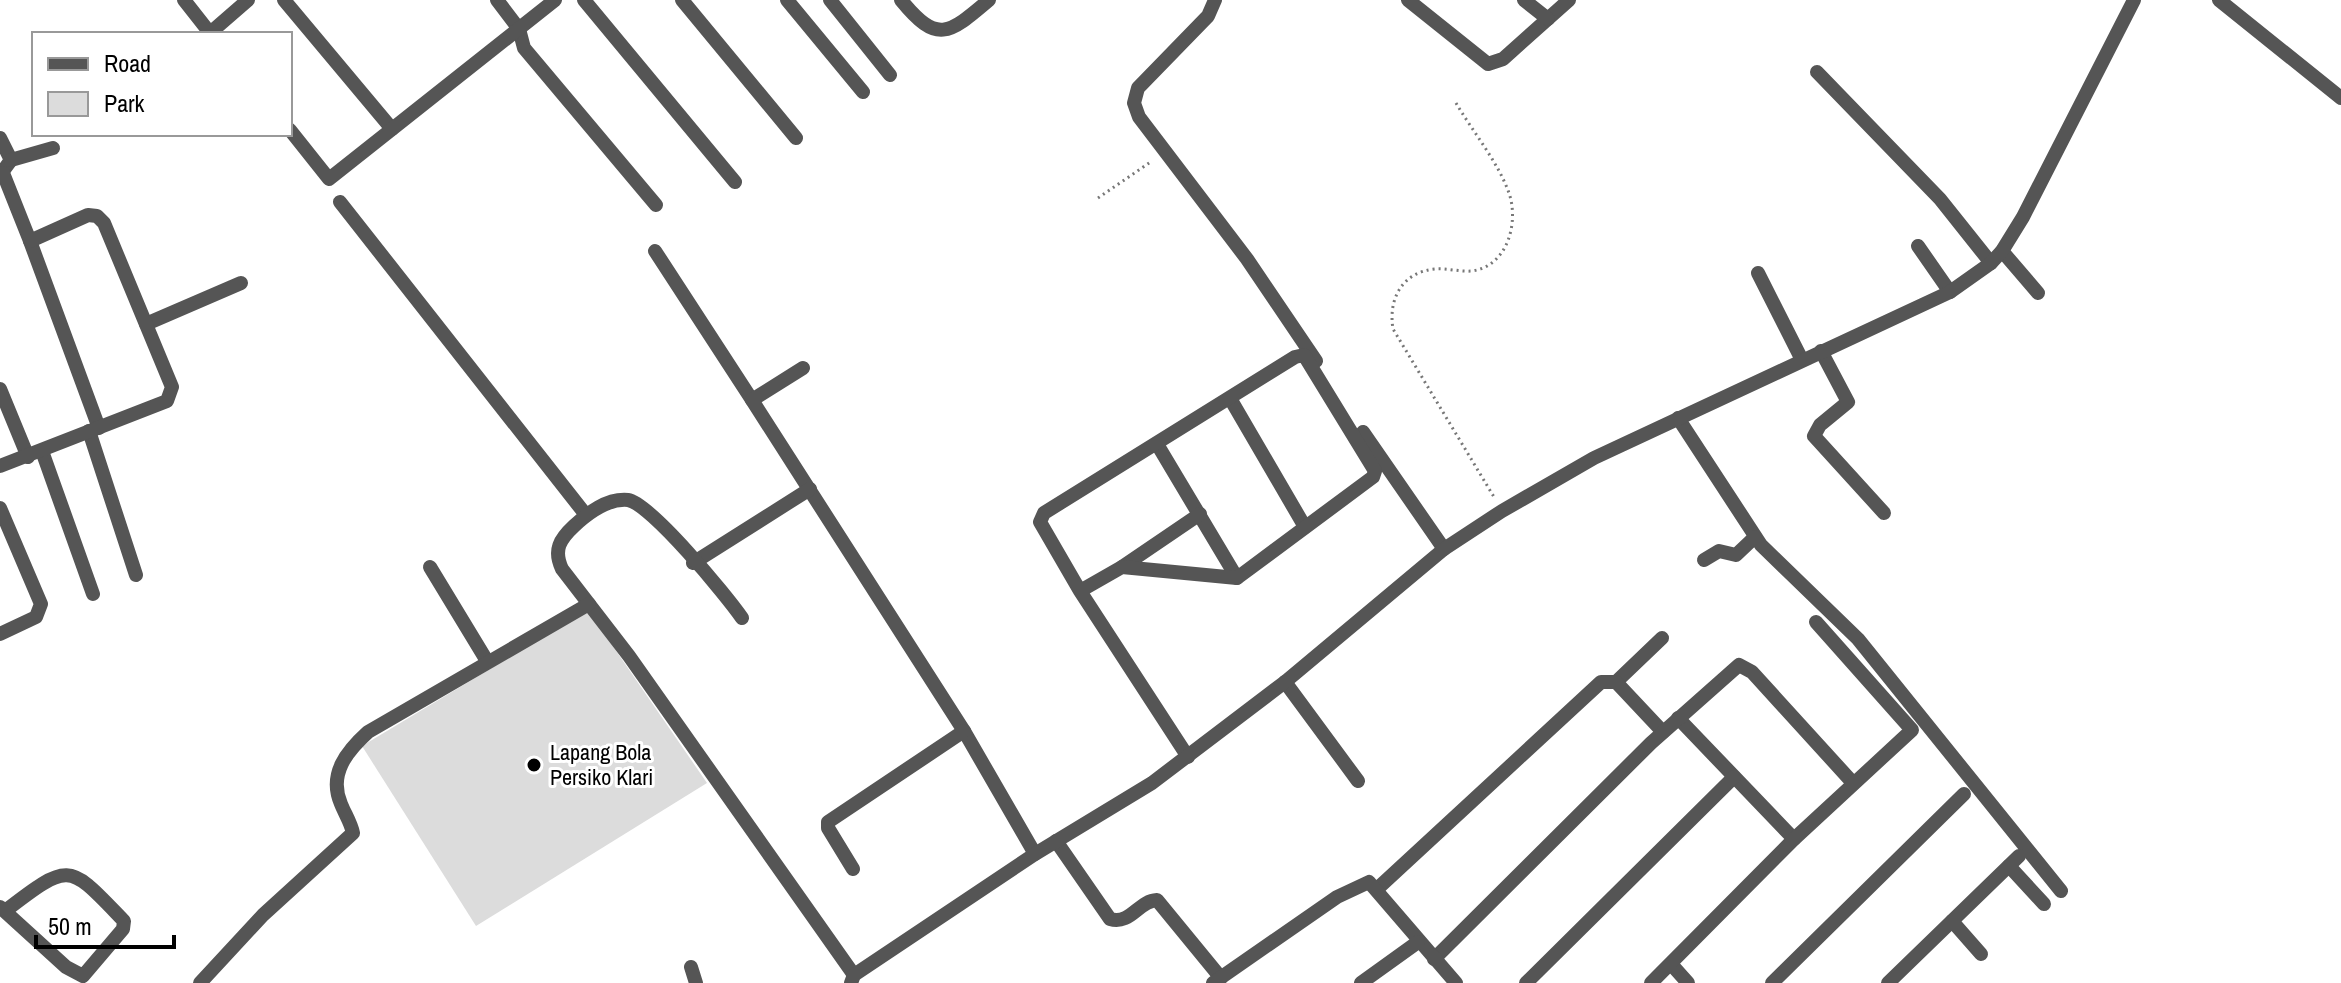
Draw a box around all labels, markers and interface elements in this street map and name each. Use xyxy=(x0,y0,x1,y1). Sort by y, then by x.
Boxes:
legend xyxy=(32,32,292,136)
text: Road xyxy=(104,47,151,79)
text: Park xyxy=(104,87,145,119)
place label: Lapang Bola Persiko Klari xyxy=(550,737,653,792)
marker: Lapang Bola Persiko Klari xyxy=(525,756,543,774)
scale bar xyxy=(36,899,174,949)
text: 50 m xyxy=(48,910,92,942)

